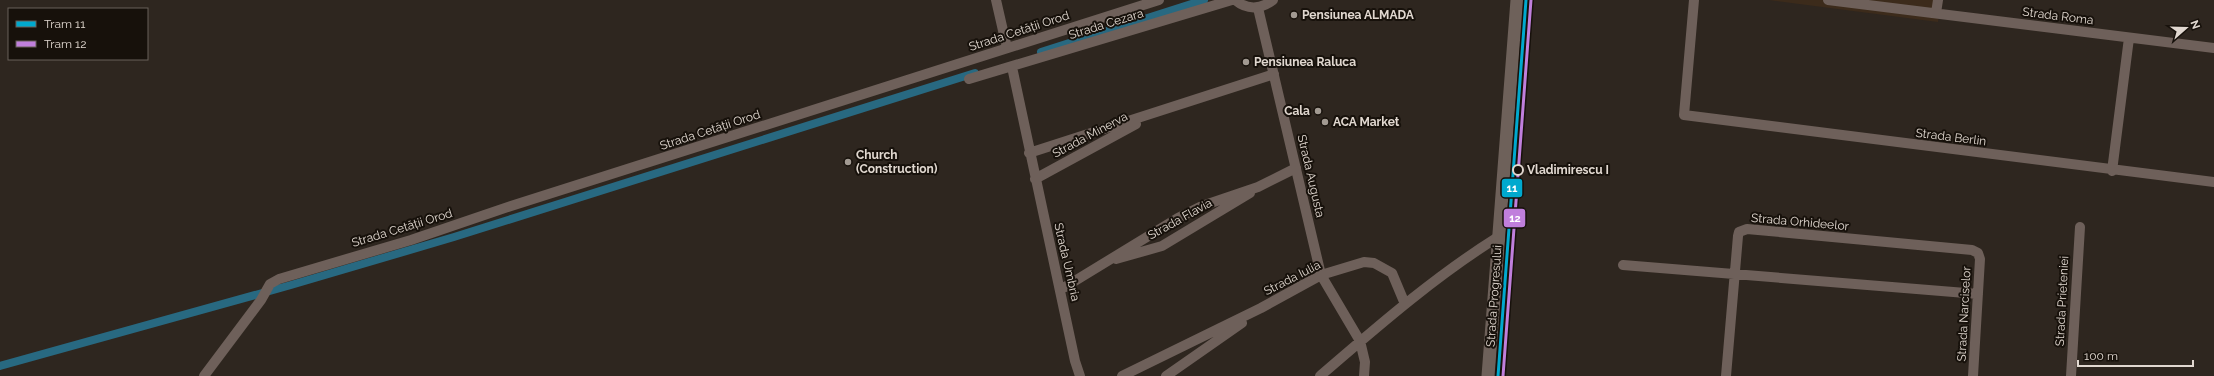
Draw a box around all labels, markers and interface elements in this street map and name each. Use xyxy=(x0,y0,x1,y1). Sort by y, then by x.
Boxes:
street label: Strada Roma xyxy=(2022,5,2094,27)
street label: Strada Cezara xyxy=(1067,6,1145,42)
legend xyxy=(8,8,148,60)
street label: Strada Cetății Orod xyxy=(967,8,1071,54)
place label: Pensiunea ALMADA xyxy=(1302,8,1415,22)
north arrow xyxy=(2166,8,2206,48)
marker: Pensiunea ALMADA xyxy=(1289,10,1299,20)
text: Tram 11 xyxy=(44,17,85,31)
text: N xyxy=(2187,19,2202,31)
text: Tram 12 xyxy=(44,37,86,51)
place label: Pensiunea Raluca xyxy=(1254,55,1356,69)
marker: Pensiunea Raluca xyxy=(1241,57,1251,67)
place label: Cala xyxy=(1284,104,1310,118)
marker: Cala xyxy=(1313,106,1323,116)
street label: Strada Cetății Orod xyxy=(658,107,762,153)
street label: Strada Minerva xyxy=(1050,109,1130,161)
place label: ACA Market xyxy=(1333,115,1400,129)
marker: ACA Market xyxy=(1320,117,1330,127)
street label: Strada Berlin xyxy=(1915,126,1987,148)
street label: Strada Augusta xyxy=(1295,133,1327,219)
place label: Church (Construction) xyxy=(856,148,938,176)
marker: Church (Construction) xyxy=(843,157,853,167)
place label: Vladimirescu I xyxy=(1527,163,1609,177)
marker: Vladimirescu I xyxy=(1512,164,1524,176)
line badge: 11 xyxy=(1501,178,1523,198)
text: 11 xyxy=(1507,182,1518,195)
street label: Strada Flavia xyxy=(1145,196,1215,242)
street label: Strada Cetății Orod xyxy=(350,206,454,250)
line badge: 12 xyxy=(1503,208,1526,228)
street label: Strada Orhideelor xyxy=(1751,211,1850,233)
text: 12 xyxy=(1509,212,1521,225)
street label: Strada Umbria xyxy=(1051,222,1083,302)
street label: Strada Progresului xyxy=(1483,245,1505,347)
street label: Strada Prieteniei xyxy=(2053,255,2071,347)
street label: Strada Iulia xyxy=(1261,258,1323,298)
street label: Strada Narciselor xyxy=(1955,265,1974,362)
scale bar xyxy=(2078,342,2193,368)
text: 100 m xyxy=(2084,349,2118,363)

